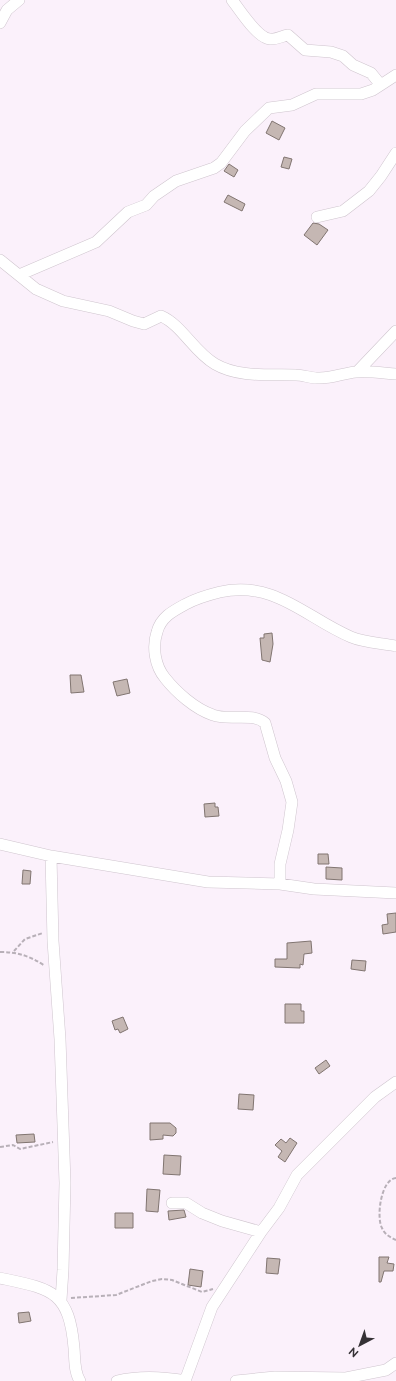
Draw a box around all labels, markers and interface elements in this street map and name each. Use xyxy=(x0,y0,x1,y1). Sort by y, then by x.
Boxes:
north arrow xyxy=(340,1325,380,1365)
text: N xyxy=(346,1345,361,1360)

